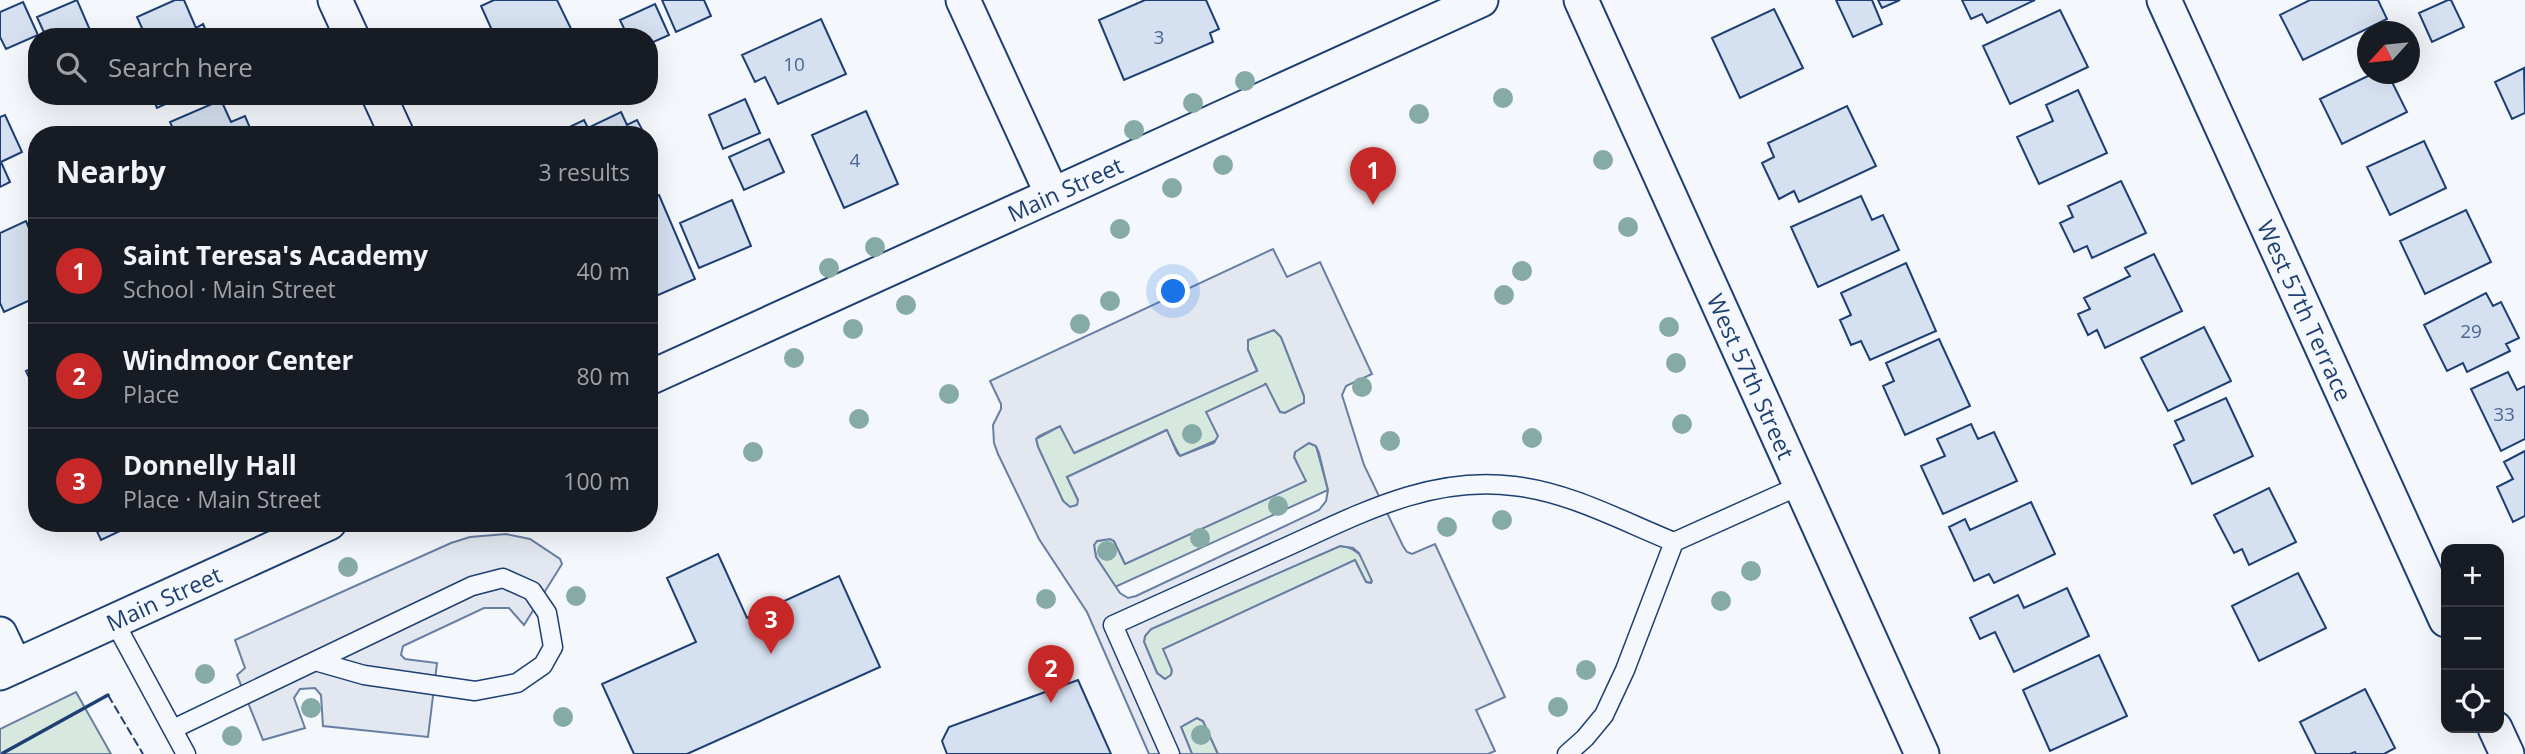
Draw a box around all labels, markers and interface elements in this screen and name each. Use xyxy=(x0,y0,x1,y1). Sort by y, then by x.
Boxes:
north arrow xyxy=(2357,21,2420,84)
house number: 3 xyxy=(1154,24,1164,50)
search box xyxy=(28,28,658,105)
icon: search xyxy=(52,48,90,86)
text: Search here xyxy=(108,49,253,85)
house number: 10 xyxy=(783,51,805,77)
house number: 4 xyxy=(850,147,861,173)
pin: 1 xyxy=(1350,147,1396,205)
street label: Main Street xyxy=(1002,149,1128,229)
text: Nearby xyxy=(56,151,166,192)
text: 3 results xyxy=(539,156,630,188)
street label: West 57th Terrace xyxy=(2250,215,2360,406)
text: Saint Teresa's Academy xyxy=(123,237,428,273)
text: 1 xyxy=(72,255,86,287)
text: 40 m xyxy=(576,255,630,287)
text: School · Main Street xyxy=(123,273,336,305)
your location xyxy=(1156,274,1190,308)
street label: West 57th Street xyxy=(1700,289,1802,464)
house number: 29 xyxy=(2460,318,2482,344)
text: Windmoor Center xyxy=(123,342,353,378)
text: 2 xyxy=(72,360,86,392)
text: 80 m xyxy=(576,360,630,392)
text: Place xyxy=(123,378,179,410)
house number: 33 xyxy=(2493,401,2515,427)
text: Donnelly Hall xyxy=(123,447,297,483)
text: 3 xyxy=(72,465,86,497)
text: 100 m xyxy=(563,465,630,497)
text: Place · Main Street xyxy=(123,483,321,515)
map controls xyxy=(2441,544,2504,733)
button: + xyxy=(2441,544,2504,607)
street label: Main Street xyxy=(101,558,227,639)
pin: 3 xyxy=(748,596,794,654)
button: − xyxy=(2441,607,2504,670)
pin: 2 xyxy=(1028,645,1074,703)
button: locate xyxy=(2441,670,2504,733)

